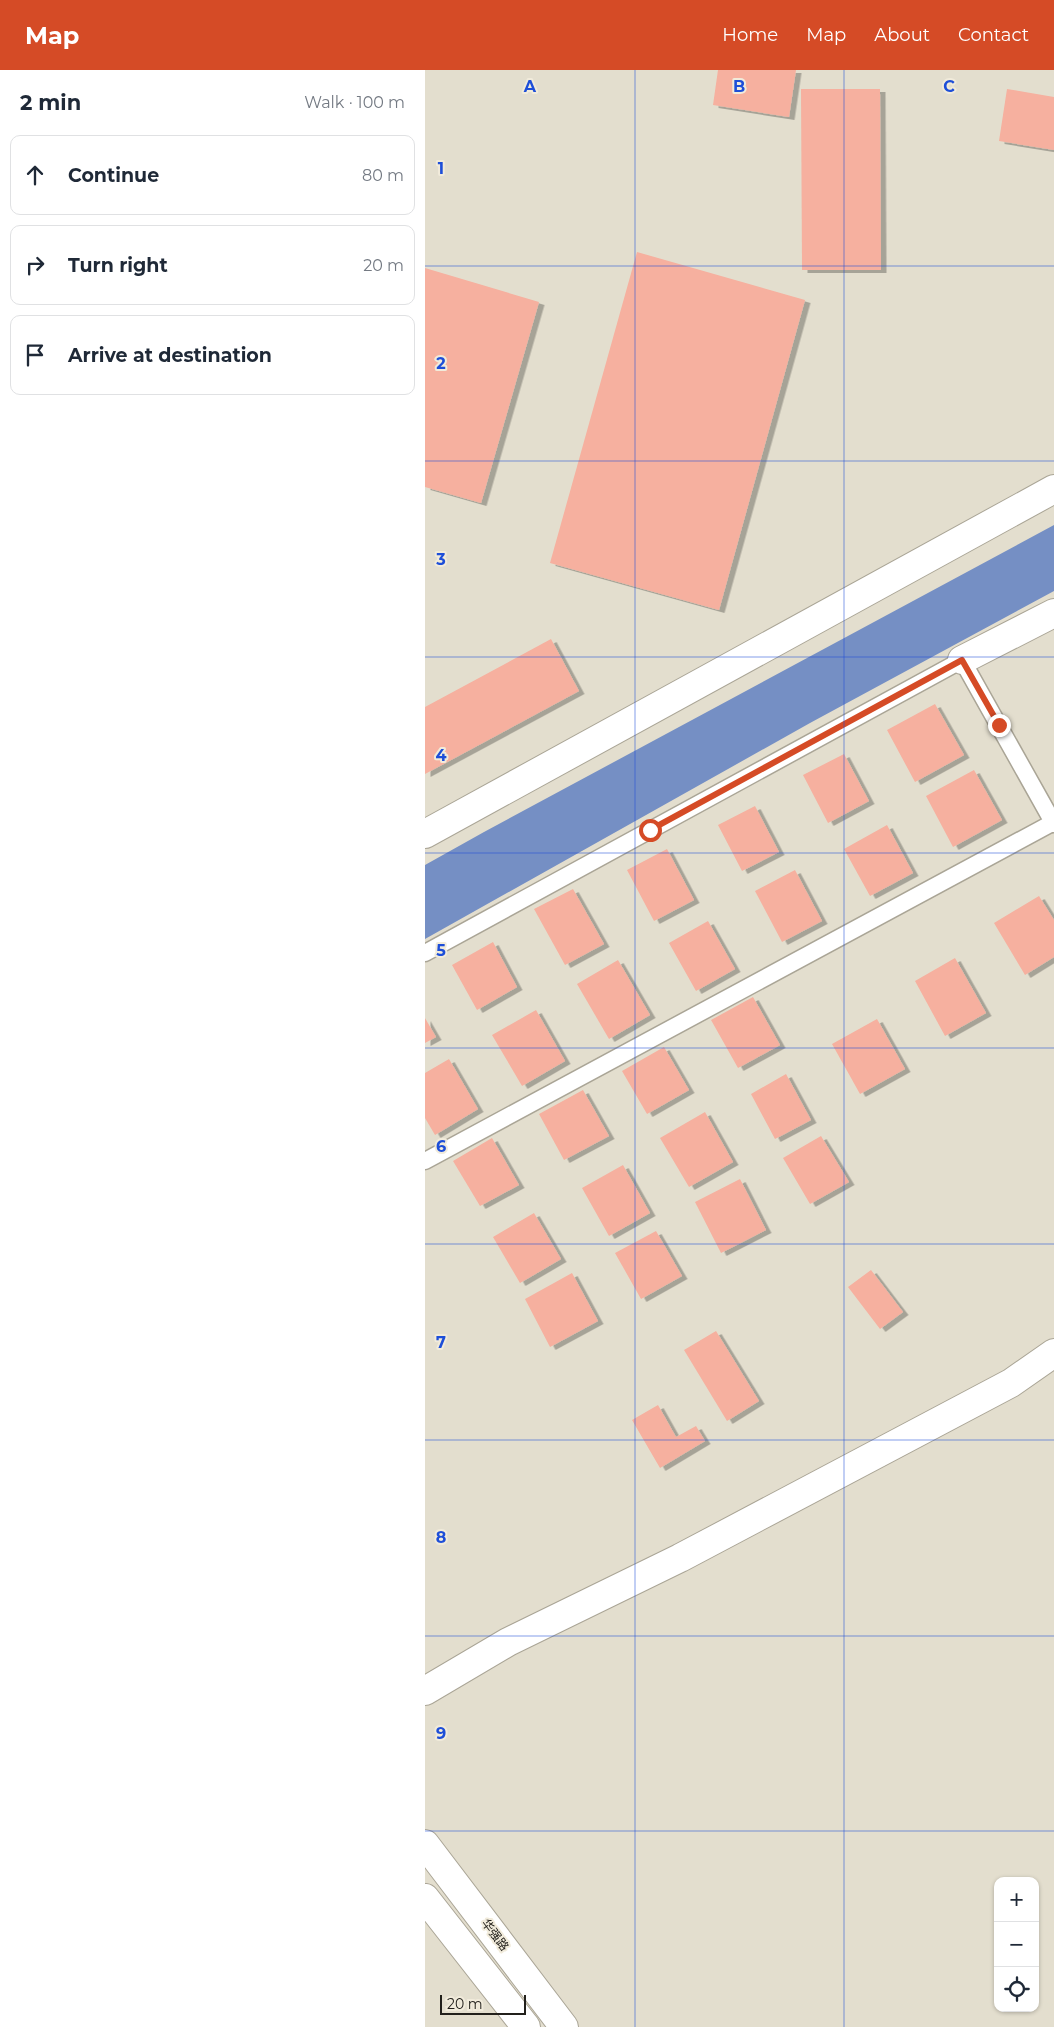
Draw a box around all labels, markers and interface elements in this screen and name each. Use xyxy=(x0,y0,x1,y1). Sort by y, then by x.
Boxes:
text: Map xyxy=(25,21,79,50)
text: Home xyxy=(722,24,778,46)
text: Map xyxy=(806,24,846,46)
text: About xyxy=(874,24,930,46)
text: Contact xyxy=(958,24,1029,46)
text: A xyxy=(523,77,537,96)
text: B xyxy=(733,77,745,96)
text: C xyxy=(943,77,955,96)
text: 2 min xyxy=(20,90,81,115)
text: Walk · 100 m xyxy=(304,93,405,112)
text: 1 xyxy=(438,159,444,178)
icon: ahead xyxy=(21,161,49,189)
text: Continue xyxy=(68,164,159,187)
text: 80 m xyxy=(362,166,404,185)
icon: right xyxy=(21,251,49,279)
text: Turn right xyxy=(68,254,168,277)
text: 20 m xyxy=(363,256,404,275)
icon: arrive xyxy=(21,341,49,369)
text: Arrive at destination xyxy=(68,344,272,367)
text: 2 xyxy=(436,354,446,373)
text: 3 xyxy=(435,550,446,569)
route end xyxy=(988,714,1011,737)
text: 4 xyxy=(435,746,447,765)
route start xyxy=(639,819,662,842)
text: 5 xyxy=(436,941,446,960)
text: 6 xyxy=(436,1137,446,1156)
text: 7 xyxy=(436,1333,446,1352)
text: 8 xyxy=(436,1528,446,1547)
text: 9 xyxy=(436,1724,446,1743)
map controls xyxy=(994,1877,1039,2012)
button: + xyxy=(994,1877,1039,1922)
street label: 华强路 xyxy=(479,1916,512,1954)
button: − xyxy=(994,1922,1039,1967)
button: locate xyxy=(994,1967,1039,2012)
scale bar xyxy=(440,1992,526,2015)
text: 20 m xyxy=(447,1995,483,2013)

